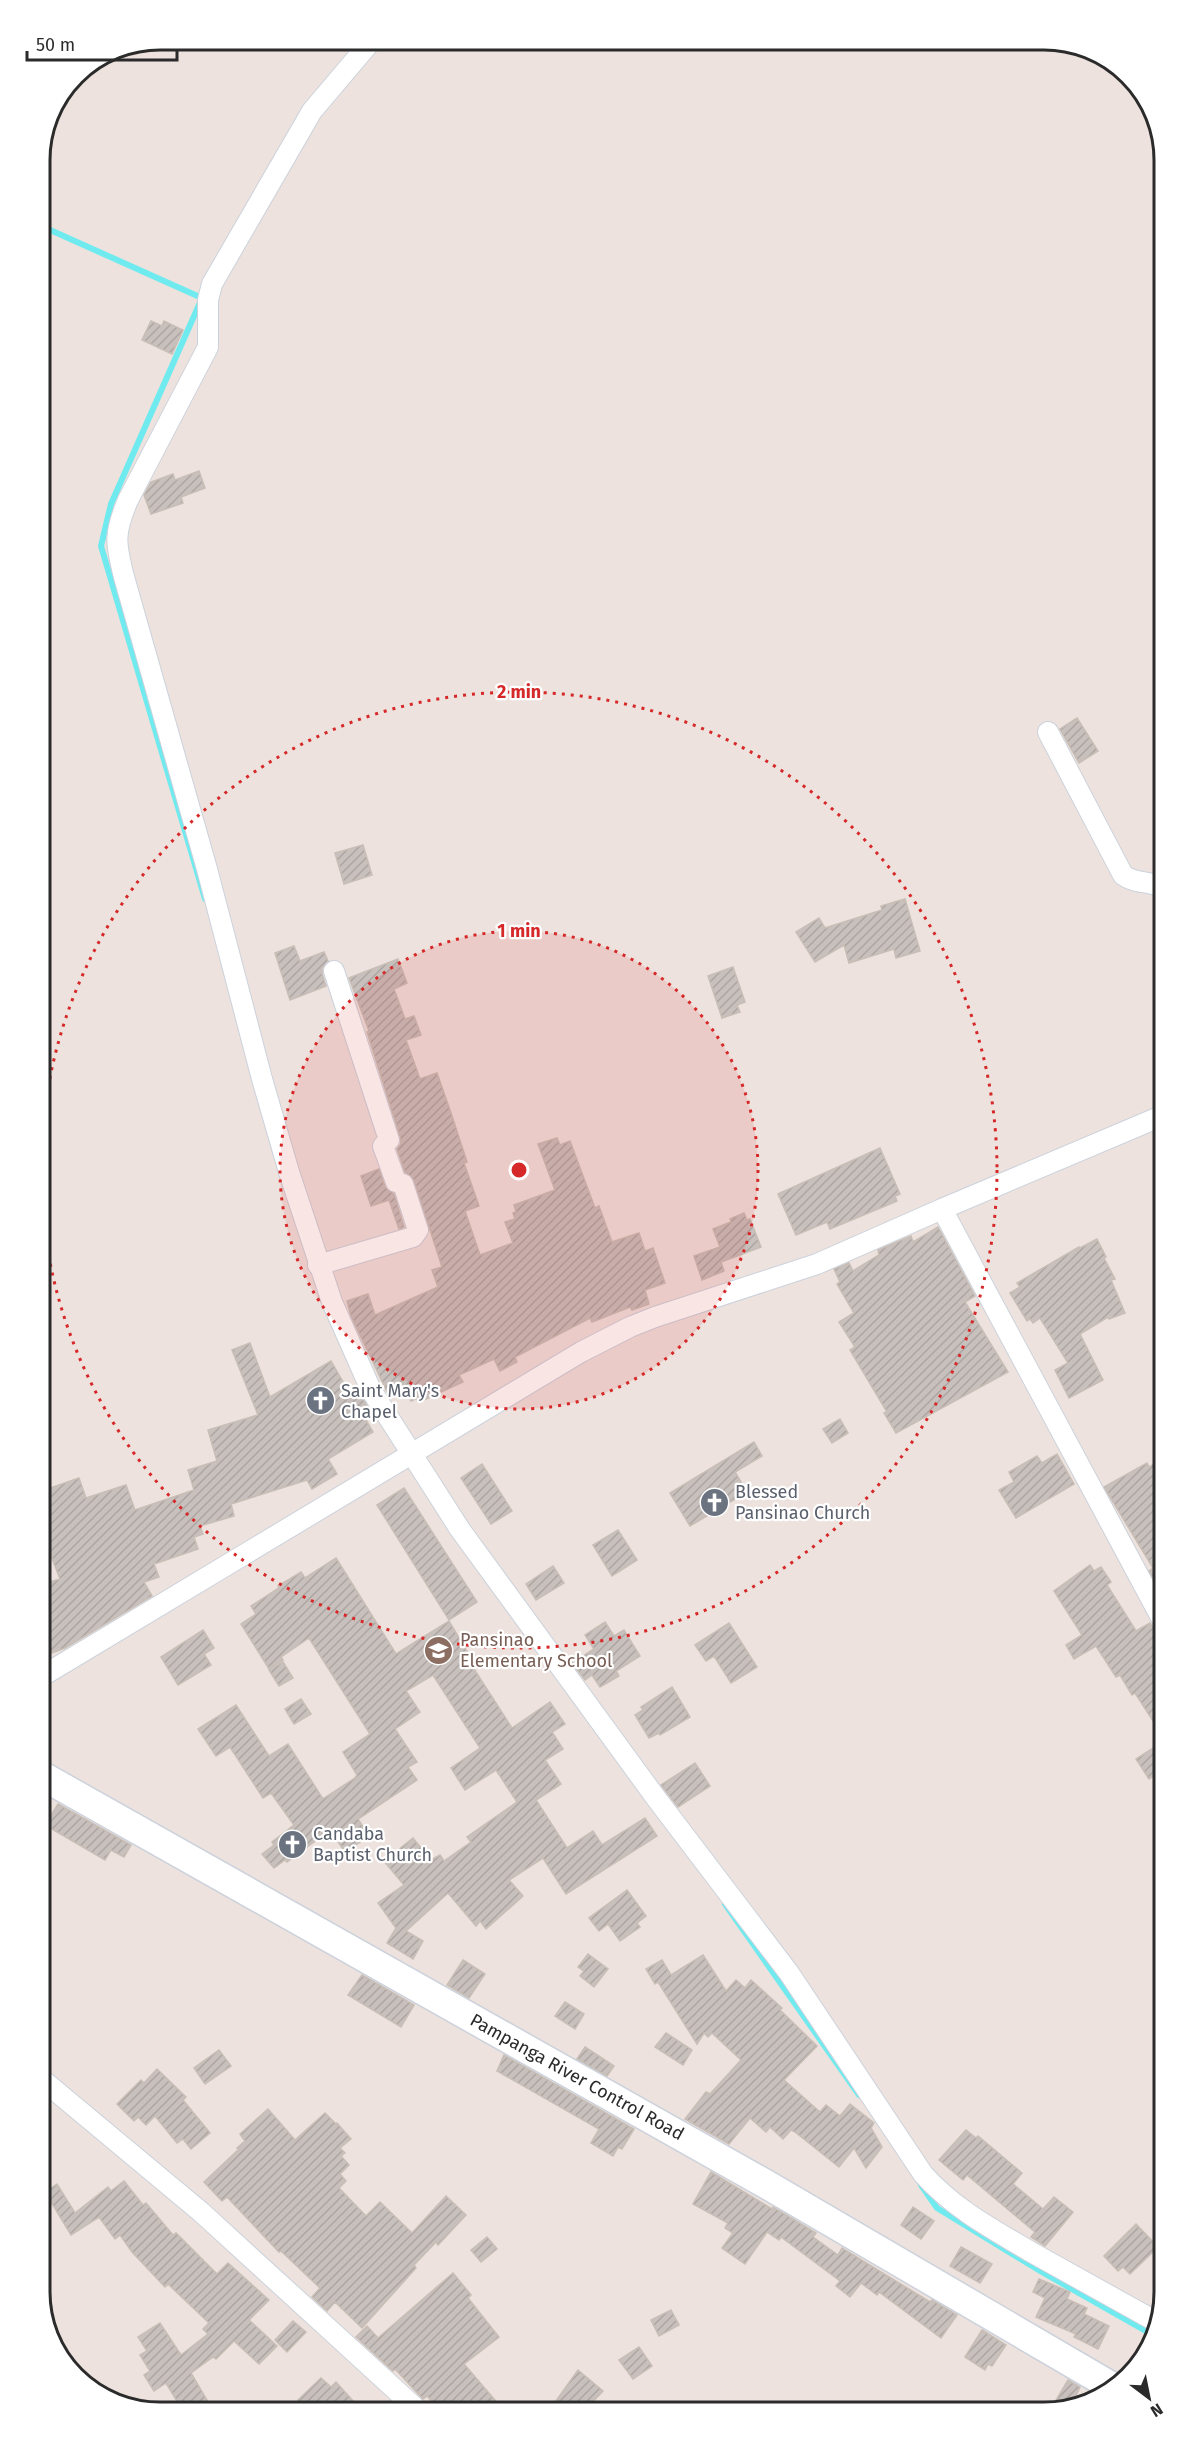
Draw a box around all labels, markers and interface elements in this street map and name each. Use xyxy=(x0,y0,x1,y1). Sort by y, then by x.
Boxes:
scale bar xyxy=(27,24,177,62)
text: 50 m xyxy=(36,34,75,56)
text: 2 min xyxy=(497,681,541,703)
text: 1 min xyxy=(497,920,541,942)
centre of rings xyxy=(509,1160,529,1180)
place label: Saint Mary's Chapel xyxy=(341,1380,439,1423)
church icon: Saint Mary's Chapel xyxy=(304,1385,336,1417)
place label: Blessed Pansinao Church xyxy=(735,1481,870,1524)
church icon: Blessed Pansinao Church xyxy=(698,1486,730,1518)
place label: Pansinao Elementary School xyxy=(460,1629,612,1672)
school or university icon: Pansinao Elementary School xyxy=(423,1634,455,1666)
place label: Candaba Baptist Church xyxy=(313,1823,432,1866)
church icon: Candaba Baptist Church xyxy=(276,1828,308,1860)
street label: Pampanga River Control Road xyxy=(466,2009,688,2145)
north arrow xyxy=(1119,2368,1179,2428)
text: N xyxy=(1147,2399,1166,2421)

